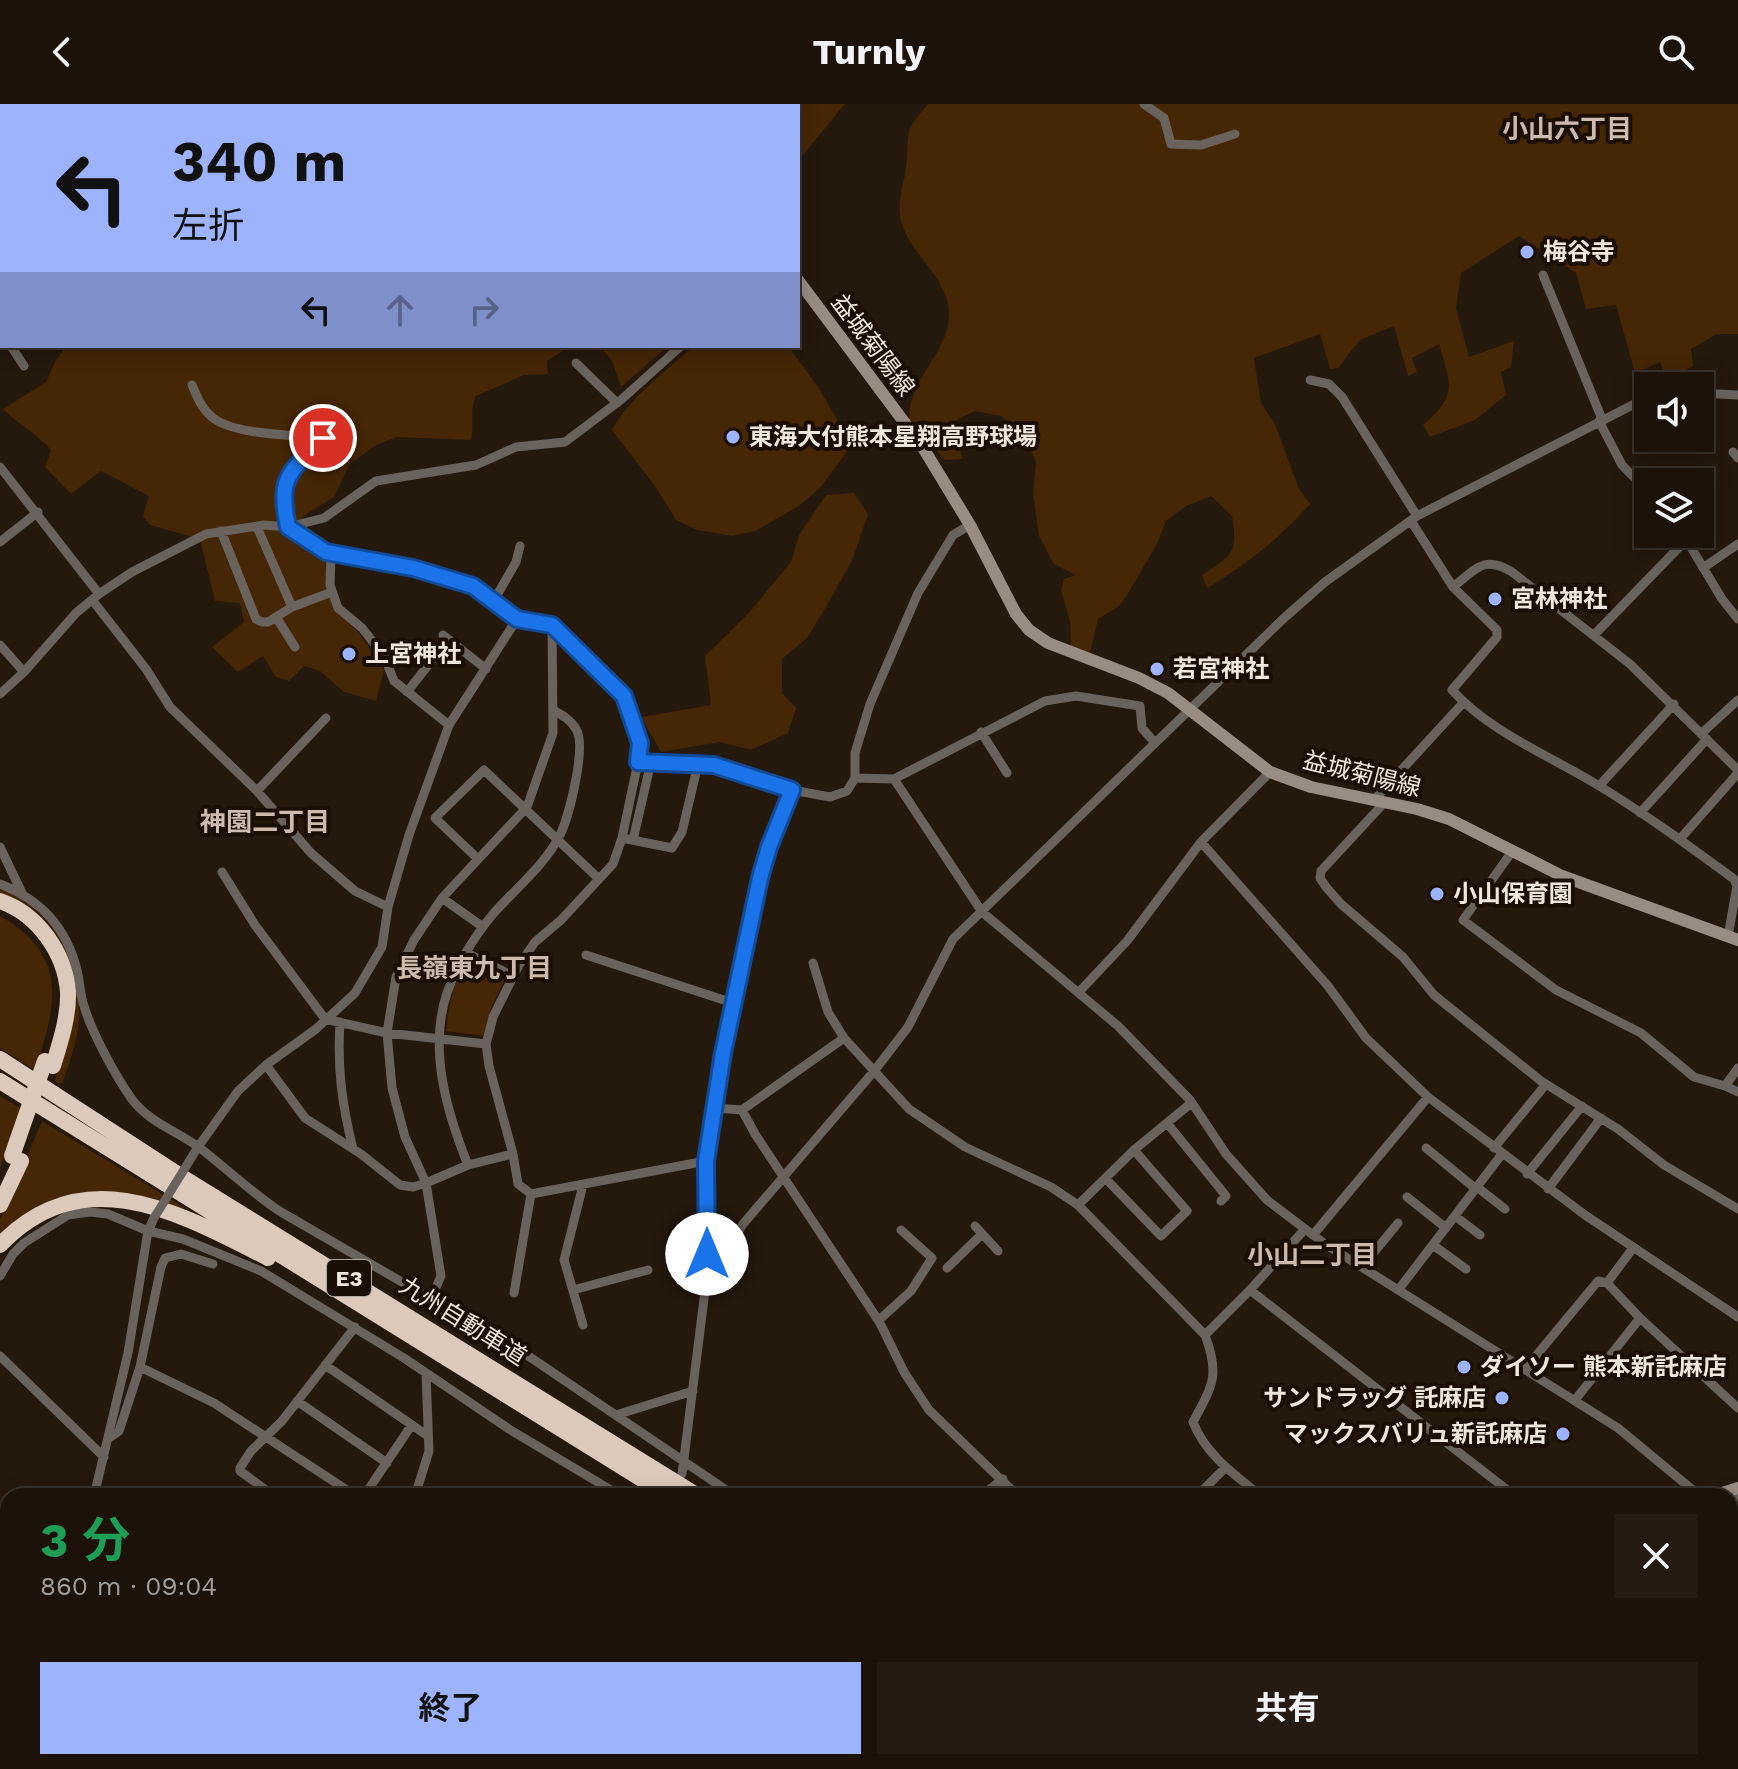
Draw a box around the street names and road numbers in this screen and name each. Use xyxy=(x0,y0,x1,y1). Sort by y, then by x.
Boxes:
street label: 益城菊陽線 xyxy=(826,289,920,401)
street label: 益城菊陽線 xyxy=(1300,746,1424,802)
road number: E3 xyxy=(327,1260,371,1296)
street label: 九州自動車道 xyxy=(395,1271,531,1371)

